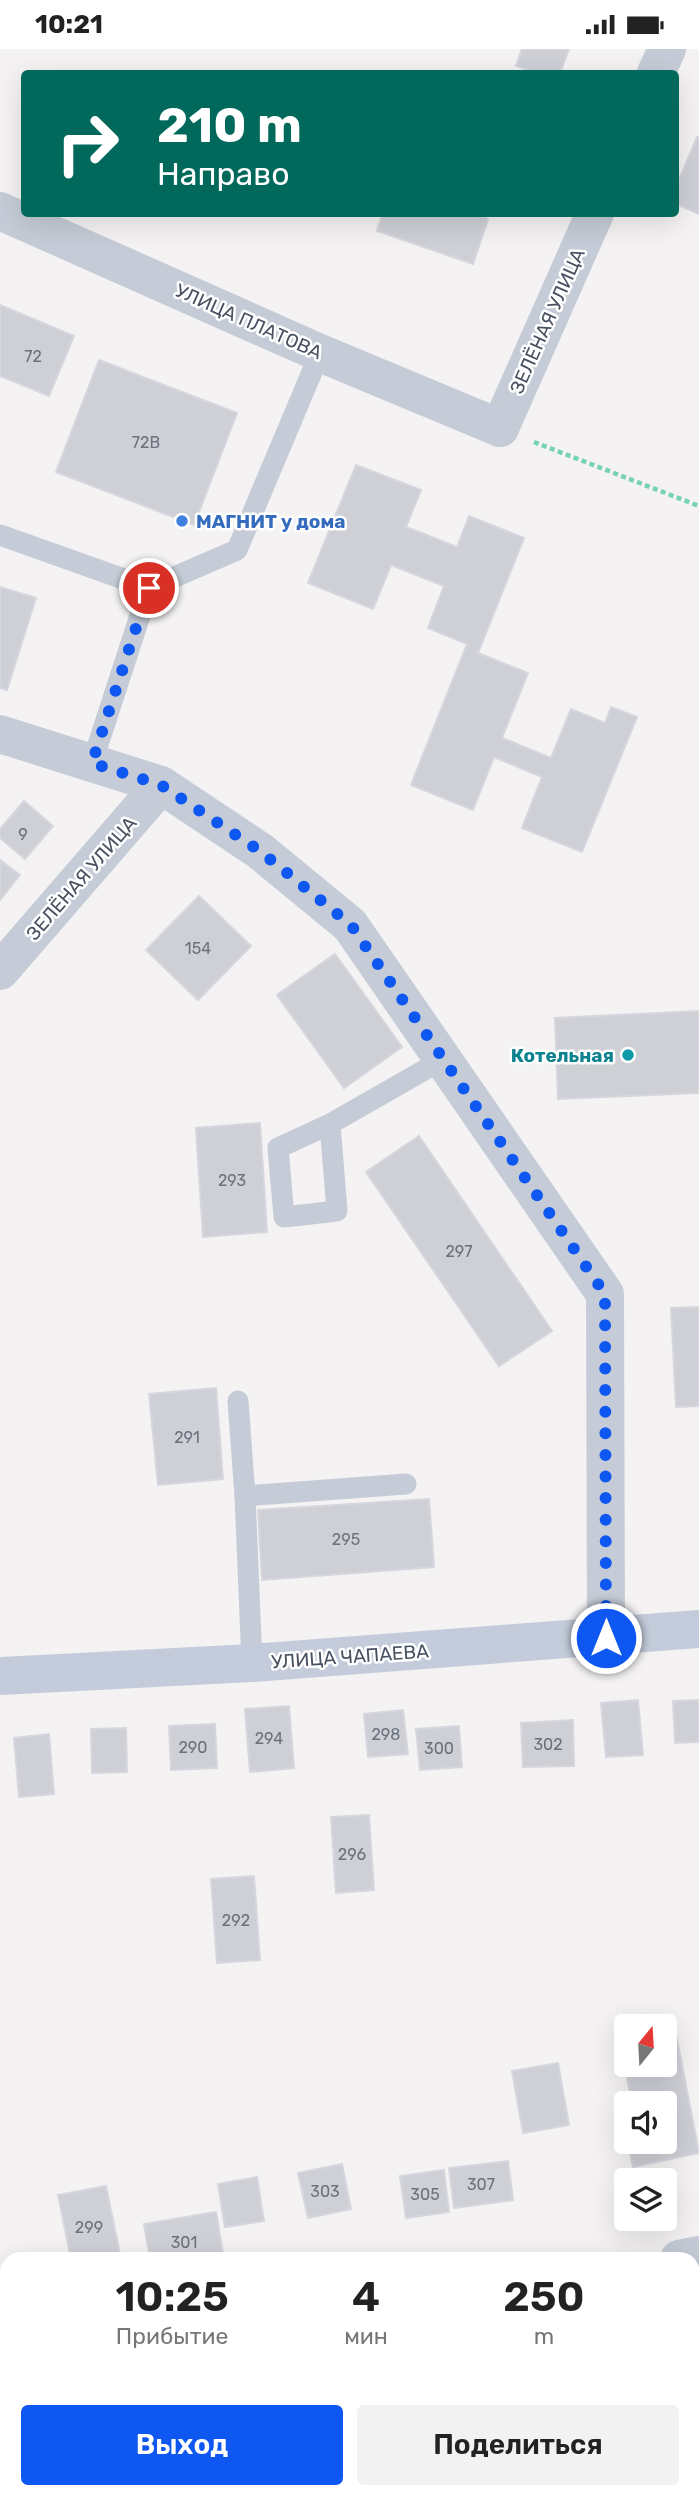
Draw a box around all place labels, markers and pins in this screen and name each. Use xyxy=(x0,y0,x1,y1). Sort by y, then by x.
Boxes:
place label: МАГНИТ у дома xyxy=(196,510,345,533)
marker: МАГНИТ у дома xyxy=(174,513,190,529)
pin xyxy=(119,558,179,618)
place label: Котельная xyxy=(511,1044,614,1067)
marker: Котельная xyxy=(620,1047,636,1063)

